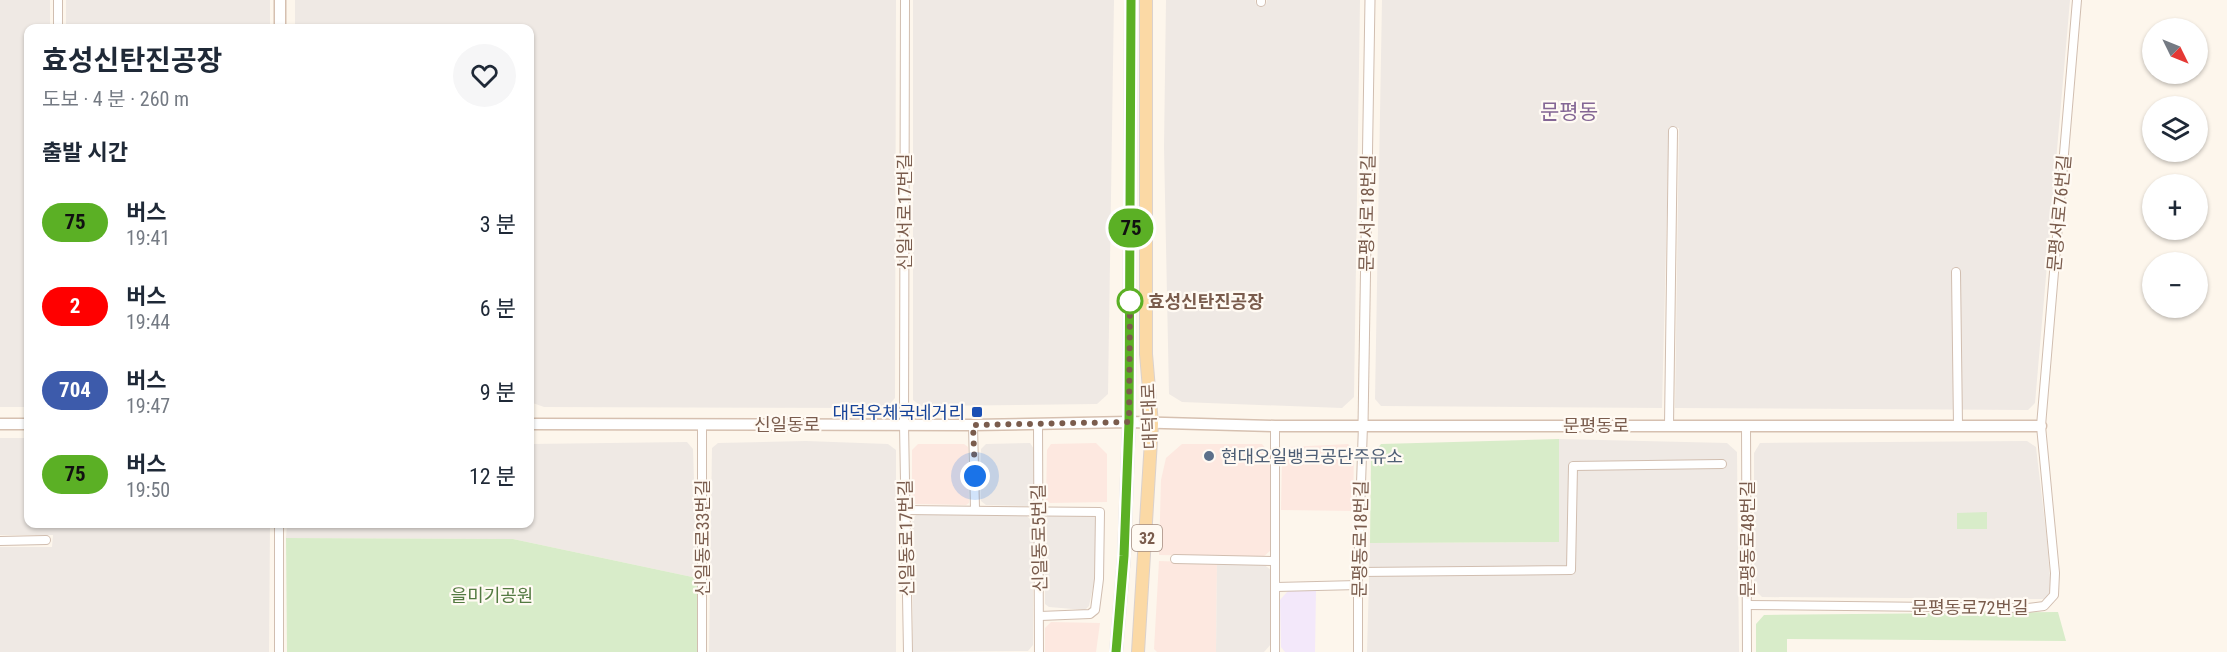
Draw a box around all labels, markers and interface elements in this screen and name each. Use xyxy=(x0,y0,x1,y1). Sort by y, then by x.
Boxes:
north arrow xyxy=(2142,18,2208,84)
map controls xyxy=(2142,18,2208,318)
text: 효성신탄진공장 xyxy=(42,44,222,77)
button: heart xyxy=(453,44,516,107)
text: 도보 · 4 분 · 260 m xyxy=(42,87,189,111)
button: layers xyxy=(2142,96,2208,162)
district label: 문평동 xyxy=(1540,100,1598,124)
text: 출발 시간 xyxy=(42,140,128,165)
street label: 신일서로17번길 xyxy=(894,153,915,271)
street label: 문평서로18번길 xyxy=(1355,154,1379,272)
street label: 문평서로76번길 xyxy=(2043,154,2075,272)
button: + xyxy=(2142,174,2208,240)
text: 버스 xyxy=(126,200,166,225)
line badge: 75 xyxy=(1104,208,1158,248)
text: 75 xyxy=(64,210,86,234)
text: 3 분 xyxy=(480,212,516,237)
text: 75 xyxy=(1120,216,1142,240)
text: 19:41 xyxy=(126,226,170,250)
button: − xyxy=(2142,252,2208,318)
text: 버스 xyxy=(126,284,166,309)
marker: 효성신탄진공장 xyxy=(1117,288,1143,314)
place label: 효성신탄진공장 xyxy=(1148,291,1264,312)
text: 2 xyxy=(70,294,80,318)
text: 6 분 xyxy=(480,296,516,321)
text: 19:44 xyxy=(126,310,170,334)
text: 버스 xyxy=(126,368,166,393)
text: 704 xyxy=(59,378,91,402)
text: 9 분 xyxy=(480,380,516,405)
street label: 대덕대로 xyxy=(1137,383,1161,449)
text: 19:47 xyxy=(126,394,170,418)
place label: 대덕우체국네거리 xyxy=(833,402,965,423)
marker: 대덕우체국네거리 xyxy=(970,405,984,419)
street label: 신일동로 xyxy=(754,414,820,435)
street label: 문평동로 xyxy=(1563,415,1629,436)
place label: 현대오일뱅크공단주유소 xyxy=(1221,446,1403,467)
marker: 현대오일뱅크공단주유소 xyxy=(1202,449,1216,463)
text: 버스 xyxy=(126,452,166,477)
your location xyxy=(960,461,990,491)
text: 75 xyxy=(64,462,86,486)
text: 12 분 xyxy=(469,464,516,489)
text: 19:50 xyxy=(126,478,170,502)
street label: 신일동로33번길 xyxy=(692,479,713,597)
street label: 신일동로17번길 xyxy=(894,479,918,597)
street label: 문평동로18번길 xyxy=(1348,480,1372,598)
street label: 문평동로48번길 xyxy=(1737,480,1758,598)
street label: 신일동로5번길 xyxy=(1028,484,1050,592)
road number: 32 xyxy=(1132,525,1162,551)
park label: 을미기공원 xyxy=(451,585,533,606)
street label: 문평동로72번길 xyxy=(1911,597,2029,618)

